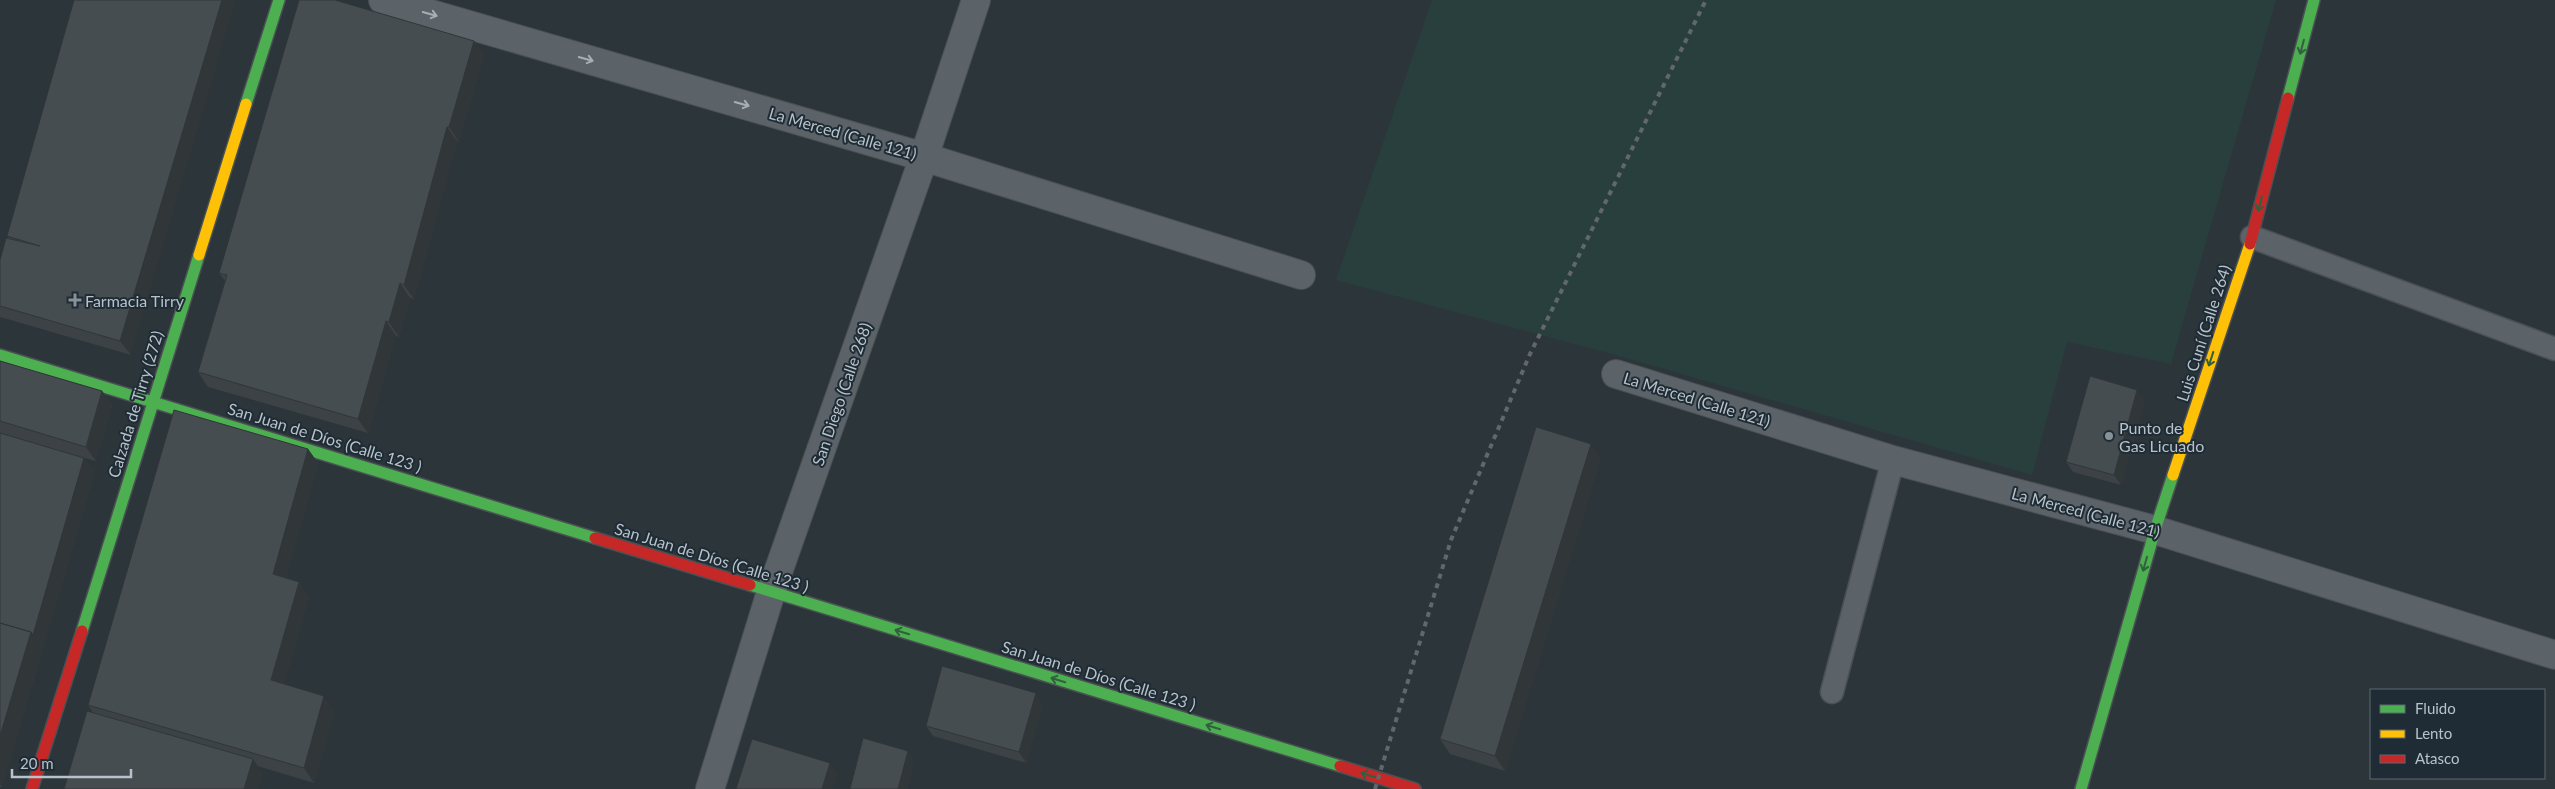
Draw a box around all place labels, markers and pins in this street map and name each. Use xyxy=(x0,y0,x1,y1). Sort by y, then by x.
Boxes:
place label: Farmacia Tirry xyxy=(85,291,185,310)
marker: Farmacia Tirry xyxy=(69,294,81,306)
place label: Punto de Gas Licuado xyxy=(2119,418,2204,455)
marker: Punto de Gas Licuado xyxy=(2103,430,2115,442)

